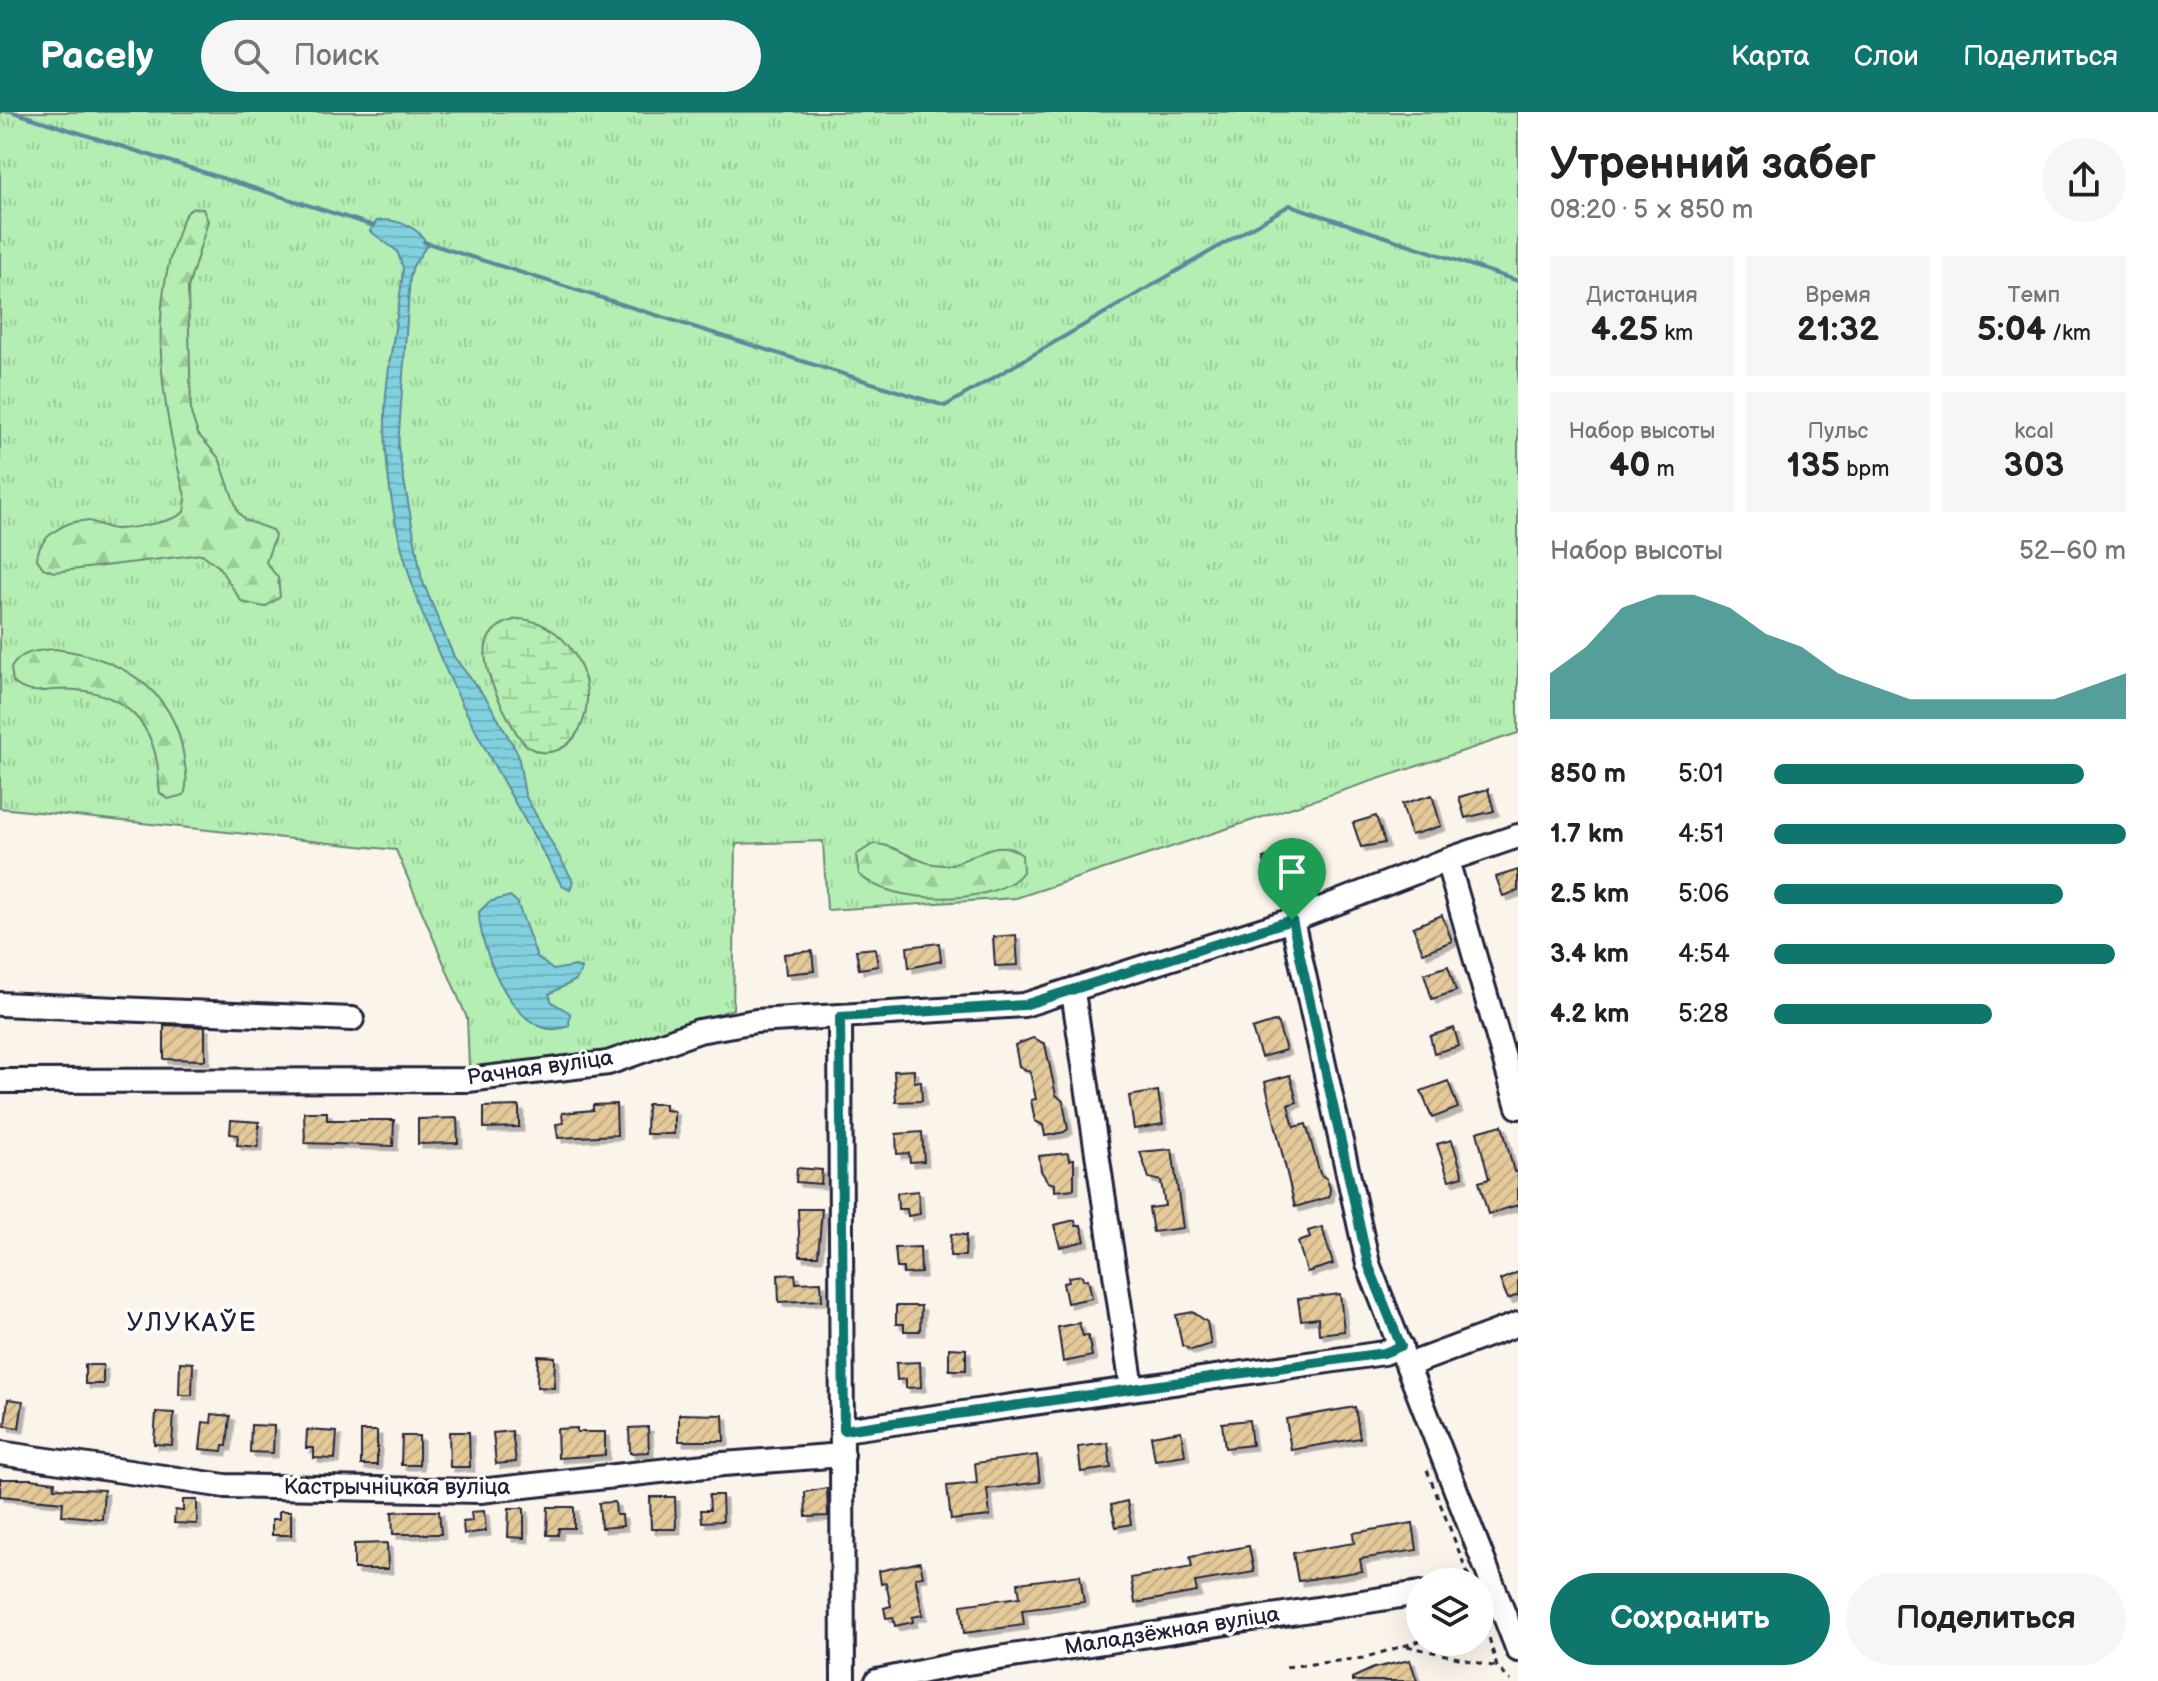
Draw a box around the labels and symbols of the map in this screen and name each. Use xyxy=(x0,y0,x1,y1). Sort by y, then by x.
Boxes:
pin xyxy=(1258,838,1326,920)
street label: Рачная вуліца xyxy=(465,1044,615,1092)
district label: УЛУКАЎЕ xyxy=(126,1308,258,1339)
street label: Кастрычніцкая вуліца xyxy=(284,1474,510,1501)
street label: Маладзёжная вуліца xyxy=(1063,1601,1281,1661)

